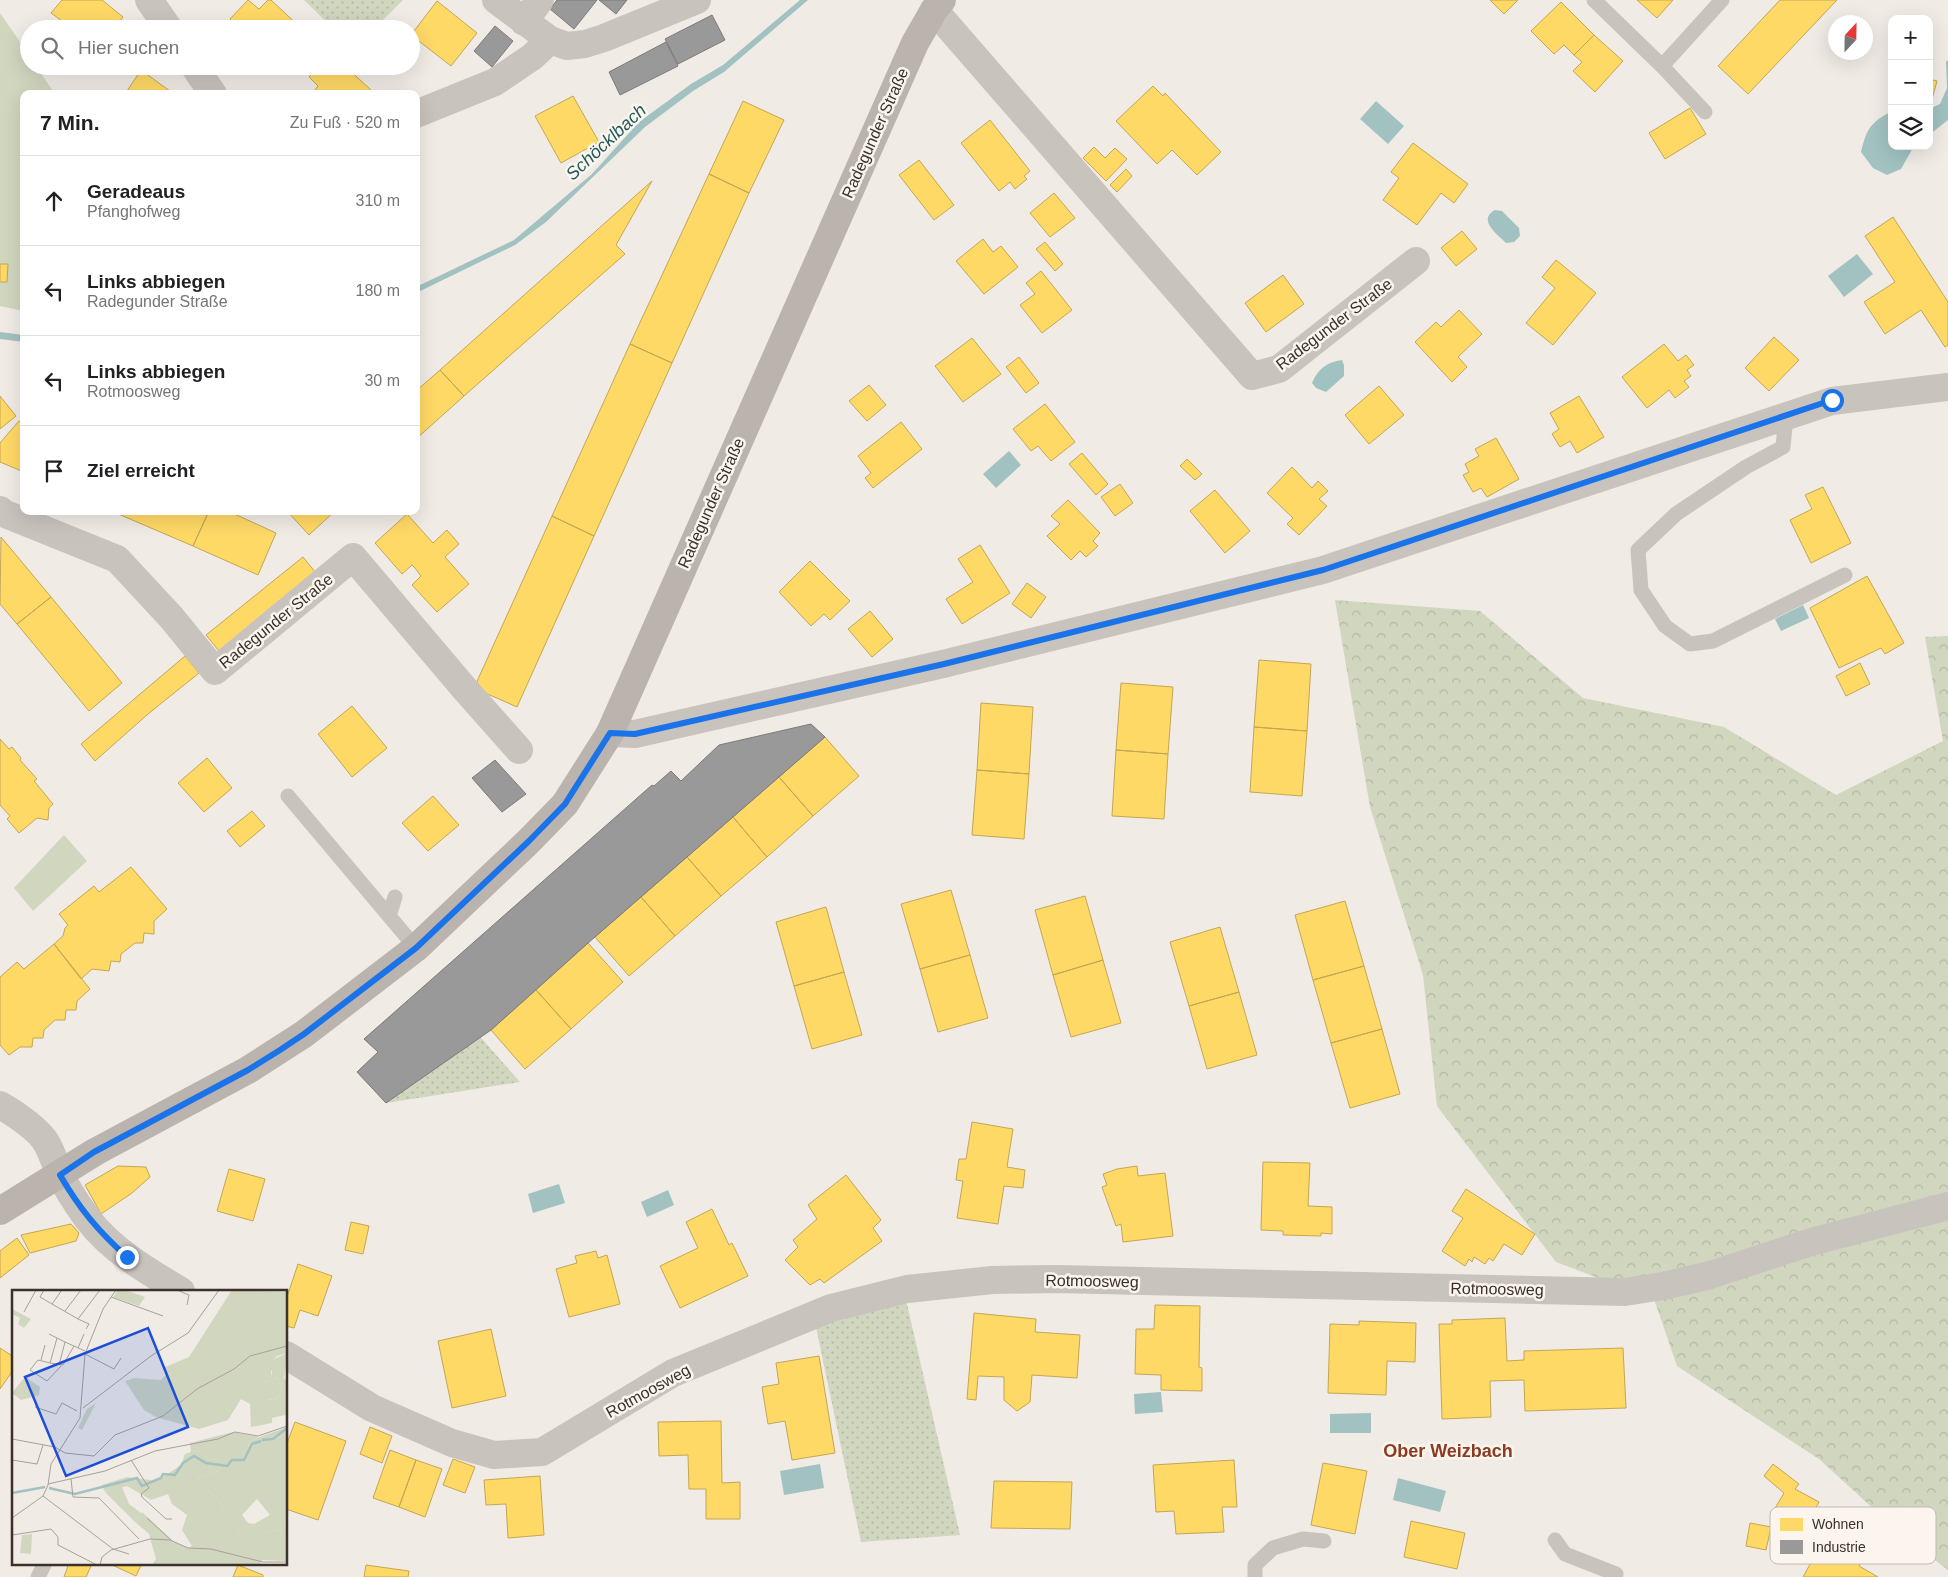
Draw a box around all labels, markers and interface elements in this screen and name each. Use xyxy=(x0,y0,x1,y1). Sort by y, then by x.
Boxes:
north arrow xyxy=(1828,15,1873,60)
map controls xyxy=(1888,15,1933,150)
button: + xyxy=(1888,15,1933,60)
search box xyxy=(20,20,420,75)
icon: search xyxy=(38,34,66,62)
text: Hier suchen xyxy=(78,37,179,58)
button: − xyxy=(1888,60,1933,105)
street label: Radegunder Straße xyxy=(839,65,911,201)
water label: Schöcklbach xyxy=(562,100,650,184)
button: layers xyxy=(1888,105,1933,150)
text: 7 Min. xyxy=(40,111,100,134)
text: Zu Fuß · 520 m xyxy=(290,114,400,131)
text: Geradeaus xyxy=(87,181,185,202)
icon: ahead xyxy=(40,187,68,215)
text: 310 m xyxy=(356,192,400,209)
text: Pfanghofweg xyxy=(87,203,180,220)
text: Links abbiegen xyxy=(87,271,225,292)
street label: Radegunder Straße xyxy=(1273,275,1395,373)
icon: left xyxy=(40,277,68,305)
text: 180 m xyxy=(356,282,400,299)
text: Radegunder Straße xyxy=(87,293,228,310)
text: Links abbiegen xyxy=(87,361,225,382)
icon: left xyxy=(40,367,68,395)
text: 30 m xyxy=(364,372,400,389)
text: Rotmoosweg xyxy=(87,383,180,400)
route start xyxy=(1821,389,1844,412)
street label: Radegunder Straße xyxy=(675,435,747,571)
icon: arrive xyxy=(40,457,68,485)
text: Ziel erreicht xyxy=(87,460,195,481)
street label: Radegunder Straße xyxy=(216,570,336,672)
route end xyxy=(116,1246,139,1269)
street label: Rotmoosweg xyxy=(1045,1272,1139,1290)
street label: Rotmoosweg xyxy=(1450,1280,1544,1298)
inset map xyxy=(12,1290,288,1564)
street label: Rotmoosweg xyxy=(603,1361,693,1421)
district label: Ober Weizbach xyxy=(1383,1441,1513,1461)
legend xyxy=(1770,1507,1936,1564)
text: Wohnen xyxy=(1812,1516,1864,1532)
text: Industrie xyxy=(1812,1539,1866,1555)

